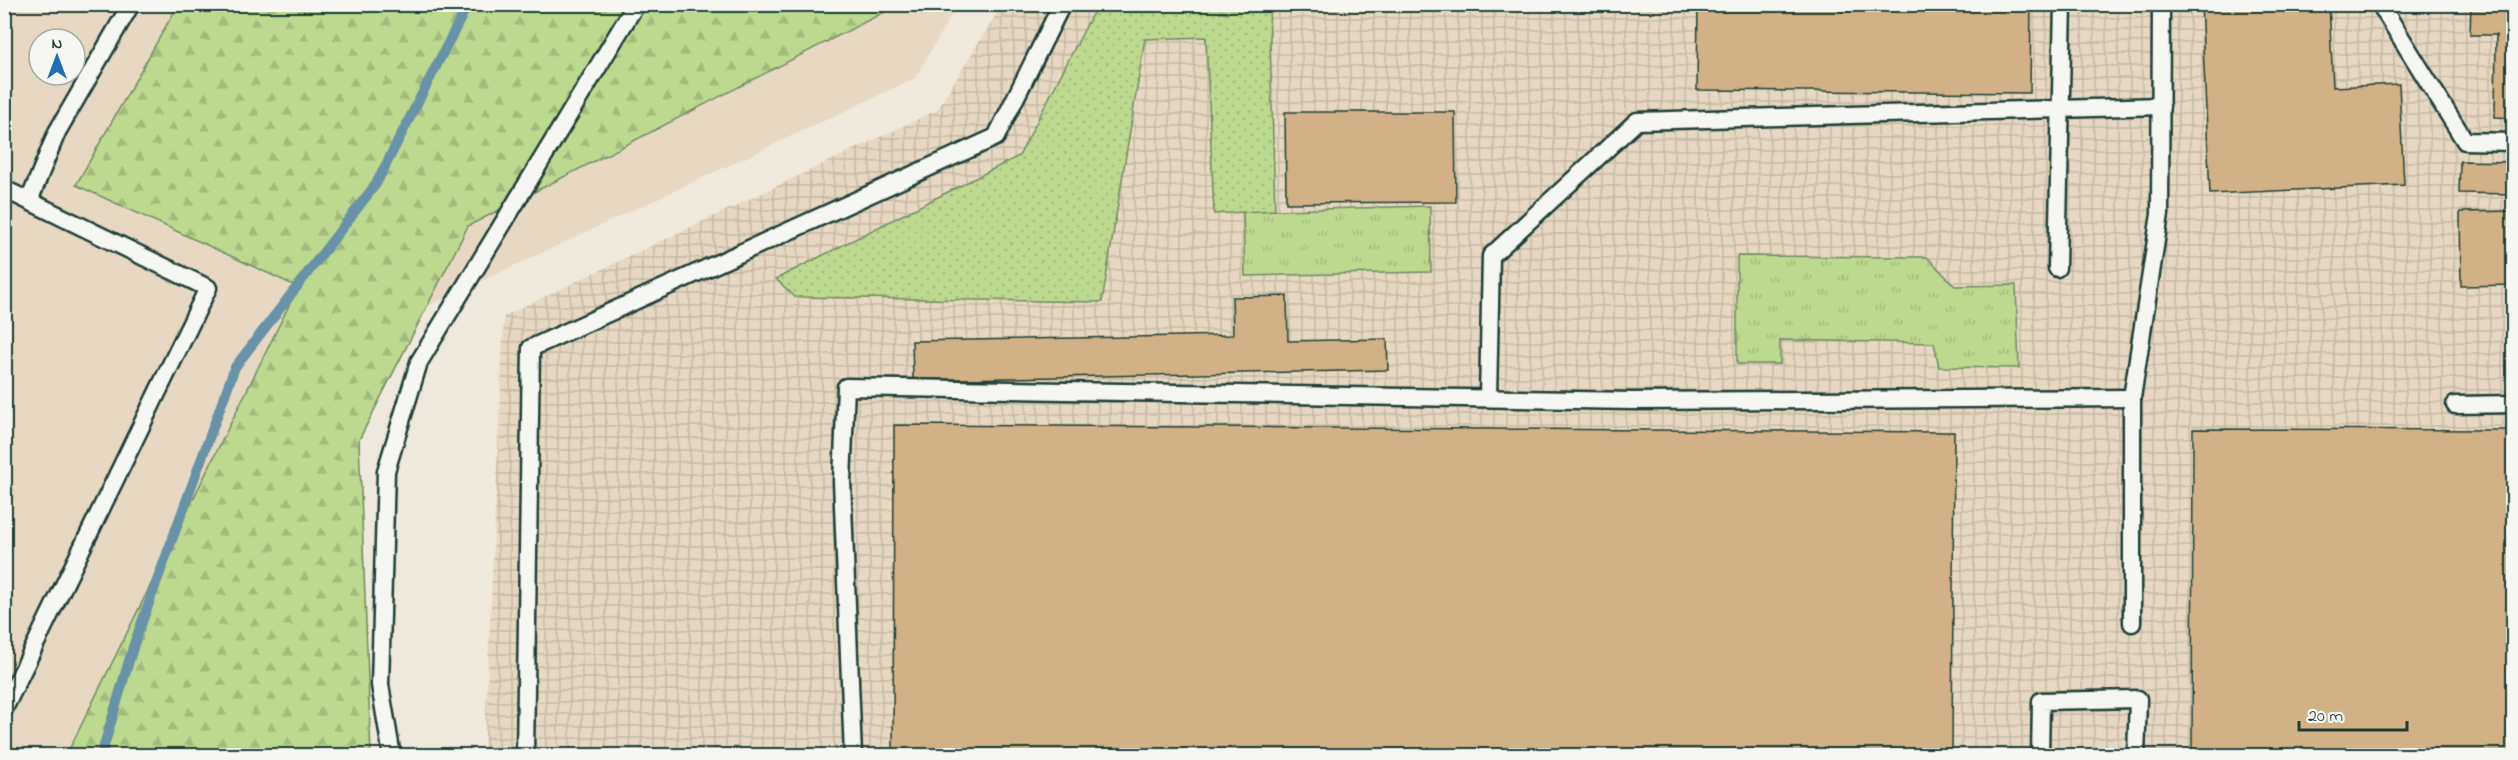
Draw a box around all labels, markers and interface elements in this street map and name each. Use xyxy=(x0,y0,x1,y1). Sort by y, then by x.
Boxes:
north arrow xyxy=(27,27,87,87)
text: N xyxy=(52,32,63,56)
scale bar xyxy=(2299,694,2407,732)
text: 20 m xyxy=(2308,704,2343,730)

